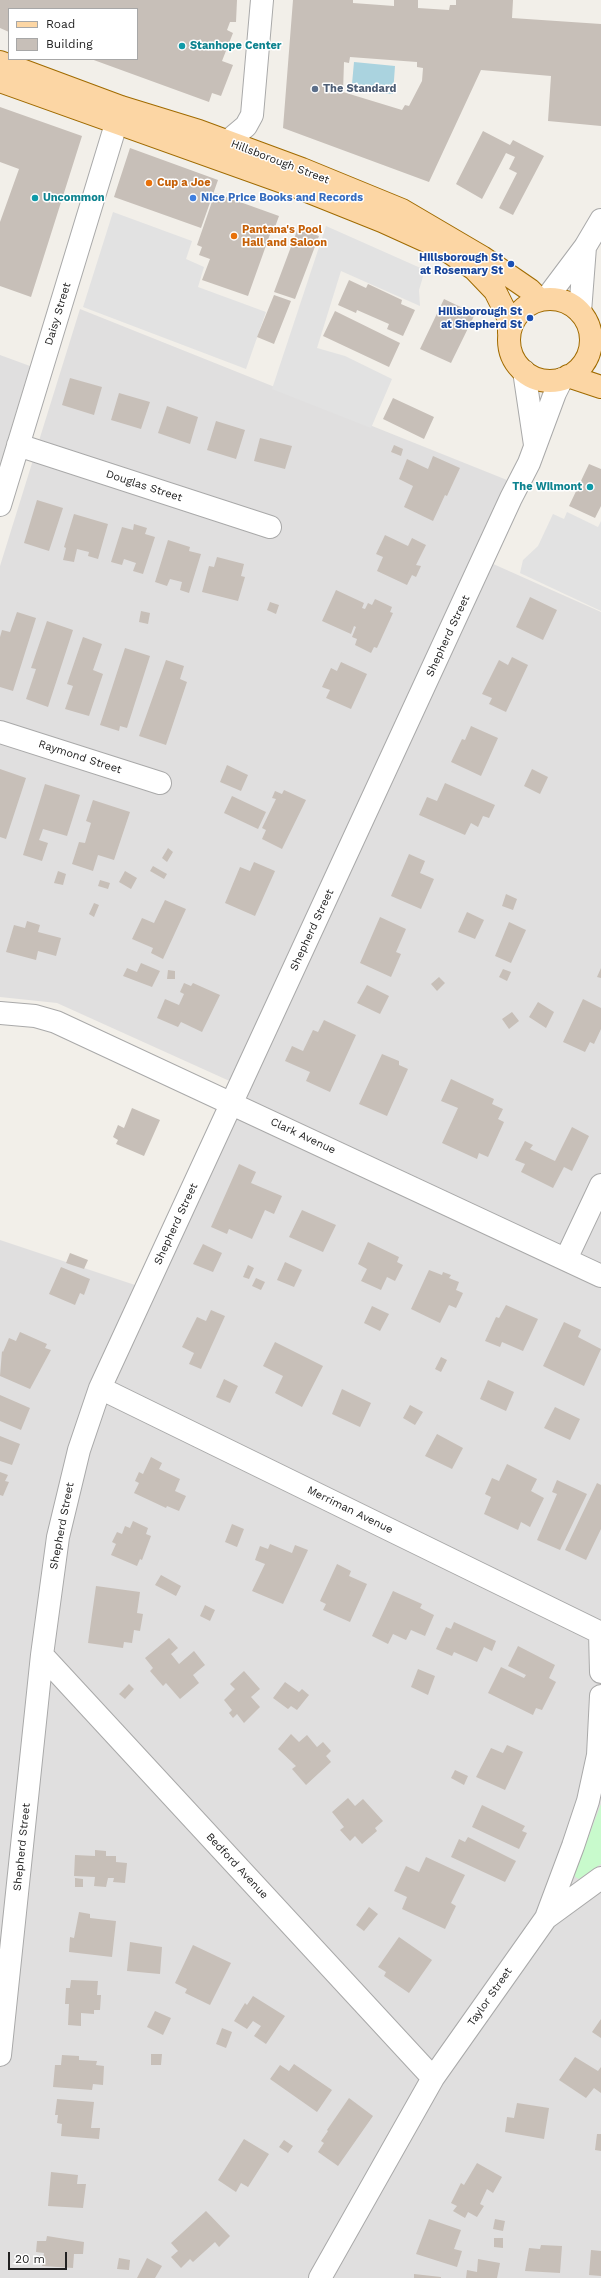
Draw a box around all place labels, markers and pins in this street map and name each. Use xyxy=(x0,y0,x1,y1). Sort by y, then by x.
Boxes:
place label: Stanhope Center xyxy=(190,39,282,53)
marker: Stanhope Center xyxy=(177,41,187,51)
place label: The Standard xyxy=(323,82,396,96)
marker: The Standard xyxy=(310,84,320,94)
place label: Cup a Joe xyxy=(157,176,211,190)
marker: Cup a Joe xyxy=(144,178,154,188)
place label: Uncommon xyxy=(43,191,105,205)
place label: Nice Price Books and Records xyxy=(201,191,363,205)
marker: Uncommon xyxy=(30,193,40,203)
marker: Nice Price Books and Records xyxy=(188,193,198,203)
place label: Pantana's Pool Hall and Saloon xyxy=(242,223,327,249)
marker: Pantana's Pool Hall and Saloon xyxy=(229,231,239,241)
place label: Hillsborough St at Rosemary St xyxy=(419,251,503,277)
marker: Hillsborough St at Rosemary St xyxy=(506,259,516,269)
place label: Hillsborough St at Shepherd St xyxy=(438,305,522,331)
marker: Hillsborough St at Shepherd St xyxy=(525,313,535,323)
place label: The Wilmont xyxy=(512,480,582,494)
marker: The Wilmont xyxy=(585,482,595,492)

